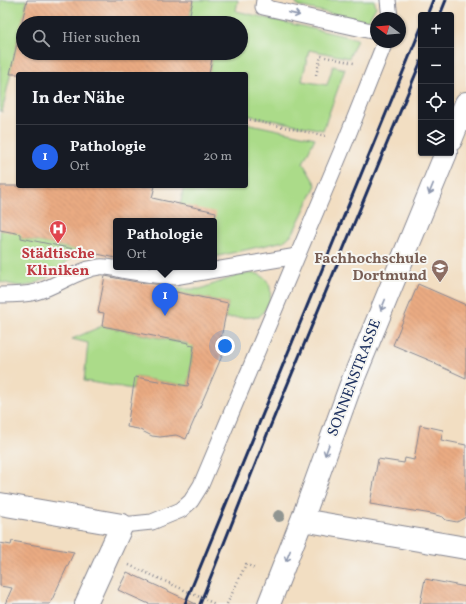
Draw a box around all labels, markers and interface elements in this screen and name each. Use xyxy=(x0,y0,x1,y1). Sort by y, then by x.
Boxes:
one-way arrow xyxy=(287,11,300,19)
north arrow xyxy=(370,12,406,48)
map controls xyxy=(418,12,454,156)
button: + xyxy=(418,12,454,48)
search box xyxy=(16,16,248,60)
icon: search xyxy=(30,27,52,49)
text: Hier suchen xyxy=(62,28,140,49)
button: − xyxy=(418,48,454,84)
button: locate xyxy=(418,84,454,120)
text: In der Nähe xyxy=(32,87,125,110)
button: layers xyxy=(418,120,454,156)
text: Pathologie xyxy=(70,137,146,158)
text: 1 xyxy=(42,148,48,166)
text: 20 m xyxy=(203,148,232,166)
text: Ort xyxy=(70,158,90,176)
one-way arrow xyxy=(427,183,434,195)
popup xyxy=(113,218,217,270)
hospital icon: Städtische Kliniken xyxy=(48,219,68,244)
text: Pathologie xyxy=(127,225,203,246)
place label: Städtische Kliniken xyxy=(21,244,95,282)
text: Ort xyxy=(127,246,147,264)
place label: Fachhochschule Dortmund xyxy=(314,249,427,287)
school or university icon: Fachhochschule Dortmund xyxy=(430,258,450,283)
pin: 1 xyxy=(152,283,178,316)
one-way arrow xyxy=(379,299,387,311)
street label: SONNENSTRASSE xyxy=(323,316,387,440)
your location xyxy=(215,336,235,356)
one-way arrow xyxy=(323,444,330,457)
one-way arrow xyxy=(283,549,291,561)

